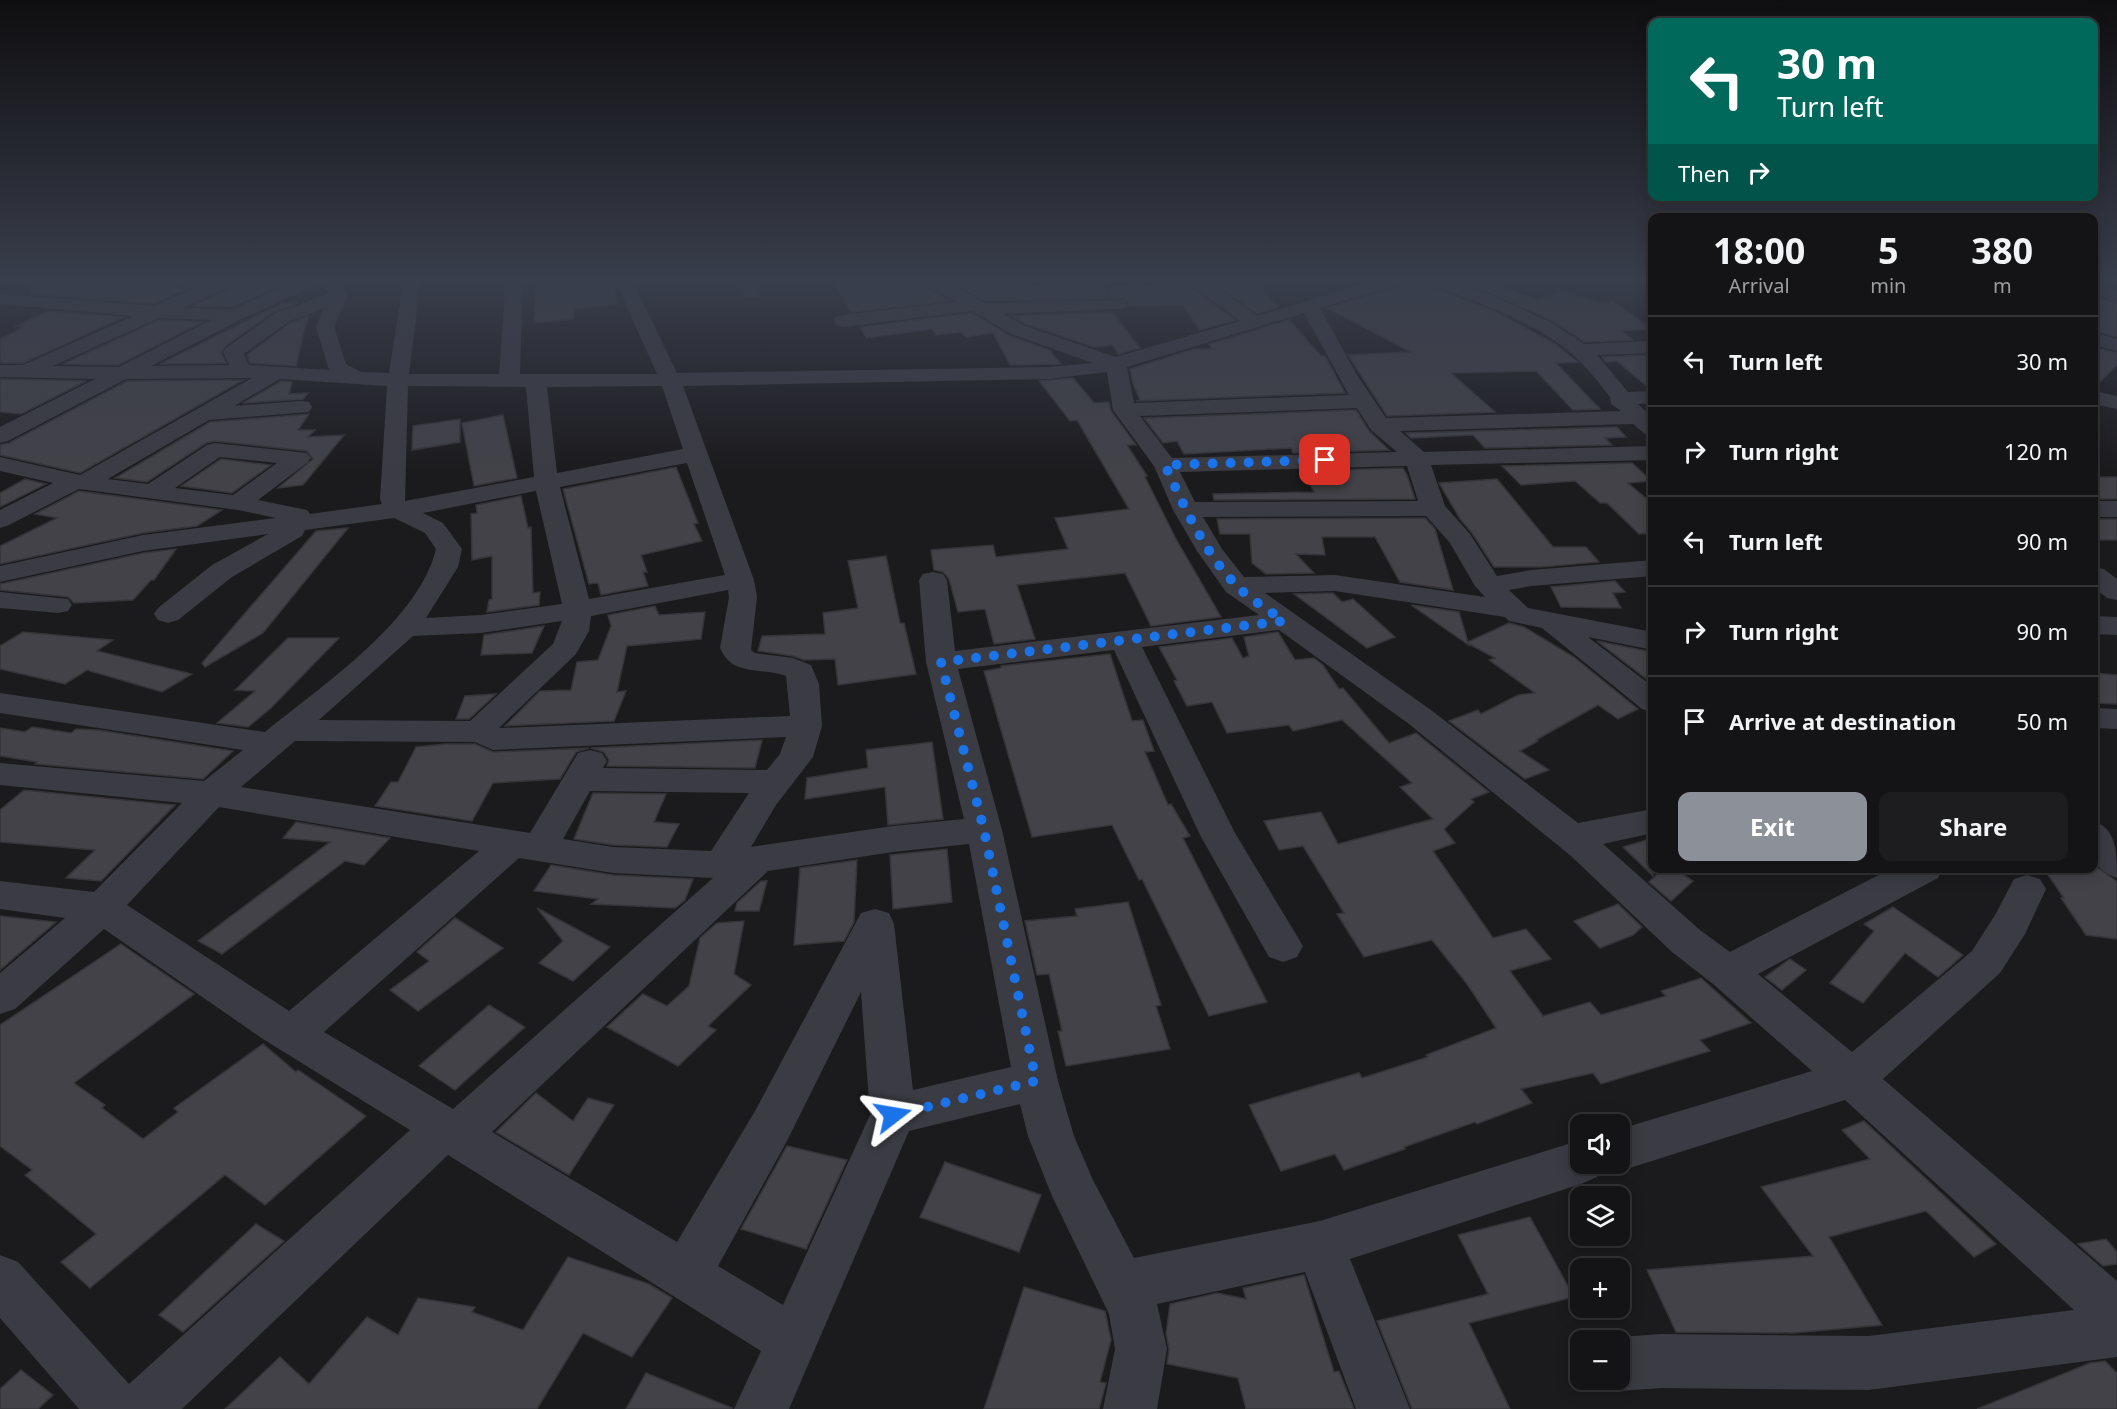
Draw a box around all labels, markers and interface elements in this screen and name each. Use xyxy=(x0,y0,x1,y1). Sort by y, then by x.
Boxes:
text: 30 m xyxy=(1777,34,1877,91)
icon: left xyxy=(1678,42,1756,120)
text: Turn left xyxy=(1777,88,1883,125)
icon: right xyxy=(1742,156,1775,189)
text: Then xyxy=(1678,158,1730,188)
text: 18:00 xyxy=(1713,226,1805,275)
text: 5 xyxy=(1878,226,1899,275)
text: 380 xyxy=(1971,226,2033,275)
text: Arrival xyxy=(1729,272,1790,299)
text: min xyxy=(1870,272,1906,299)
text: m xyxy=(1993,272,2012,299)
icon: left xyxy=(1678,345,1711,378)
text: Turn left xyxy=(1729,346,1823,376)
text: 30 m xyxy=(2017,346,2068,376)
pin xyxy=(1299,434,1350,485)
icon: right xyxy=(1678,435,1711,468)
text: Turn right xyxy=(1729,436,1839,466)
text: 120 m xyxy=(2004,436,2068,466)
icon: arrive xyxy=(1308,443,1341,476)
icon: left xyxy=(1678,525,1711,558)
text: Turn left xyxy=(1729,526,1823,556)
text: 90 m xyxy=(2017,526,2068,556)
icon: right xyxy=(1678,615,1711,648)
text: Turn right xyxy=(1729,616,1839,646)
text: 90 m xyxy=(2017,616,2068,646)
icon: arrive xyxy=(1678,705,1711,738)
text: Arrive at destination xyxy=(1729,706,1956,736)
text: 50 m xyxy=(2017,706,2068,736)
button: Exit xyxy=(1678,792,1867,861)
button: Share xyxy=(1879,792,2068,861)
position arrow xyxy=(861,1083,925,1147)
map controls xyxy=(1570,1114,1630,1390)
button: sound xyxy=(1570,1114,1630,1174)
button: layers xyxy=(1570,1186,1630,1246)
button: + xyxy=(1570,1258,1630,1318)
button: − xyxy=(1570,1330,1630,1390)

